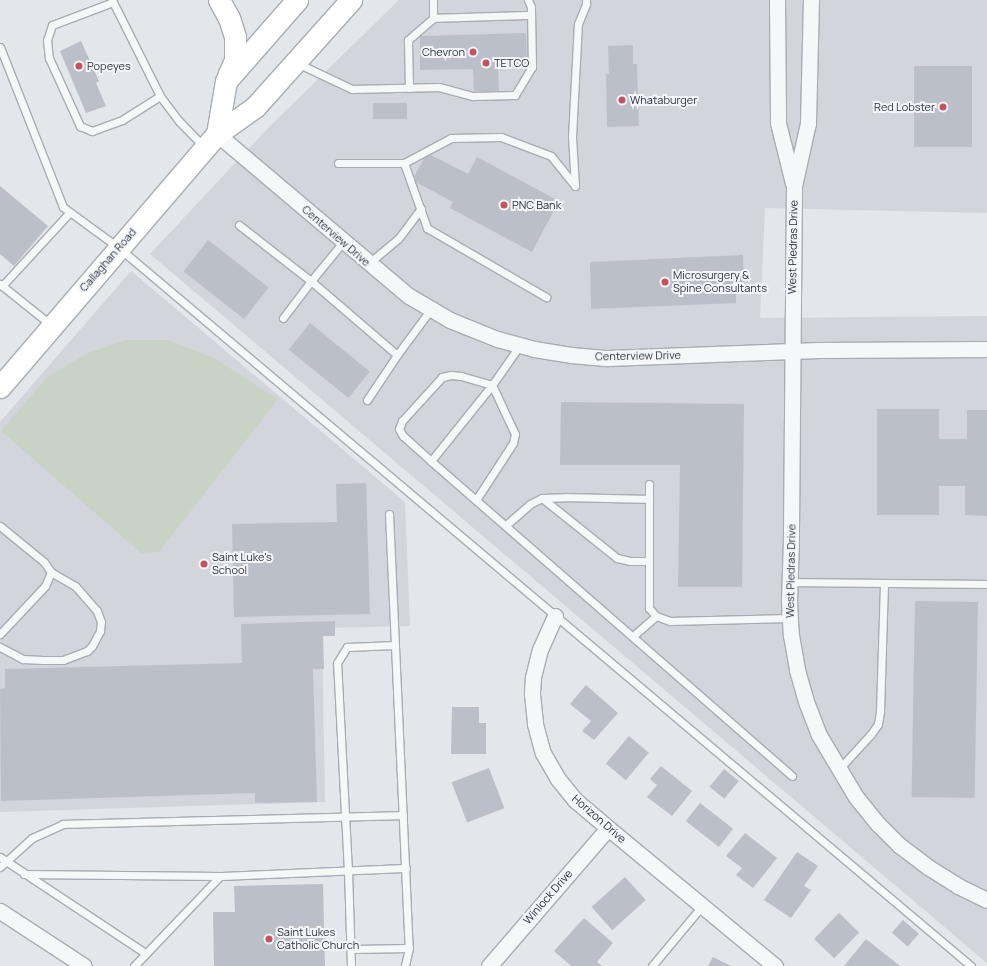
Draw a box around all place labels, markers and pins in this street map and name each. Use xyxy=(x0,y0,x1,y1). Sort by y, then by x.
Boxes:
place label: Chevron xyxy=(422,45,465,59)
marker: Chevron xyxy=(468,47,478,57)
place label: TETCO xyxy=(494,56,529,70)
marker: TETCO xyxy=(481,58,491,68)
place label: Popeyes xyxy=(87,59,131,73)
marker: Popeyes xyxy=(74,61,84,71)
place label: Whataburger xyxy=(630,93,697,107)
marker: Whataburger xyxy=(617,95,627,105)
place label: Red Lobster xyxy=(874,100,935,114)
marker: Red Lobster xyxy=(938,102,948,112)
place label: PNC Bank xyxy=(512,198,561,212)
marker: PNC Bank xyxy=(499,200,509,210)
place label: Microsurgery & Spine Consultants xyxy=(673,269,767,295)
marker: Microsurgery & Spine Consultants xyxy=(660,277,670,287)
place label: Saint Luke's School xyxy=(212,551,272,577)
marker: Saint Luke's School xyxy=(199,559,209,569)
place label: Saint Lukes Catholic Church xyxy=(277,926,359,952)
marker: Saint Lukes Catholic Church xyxy=(264,934,274,944)

